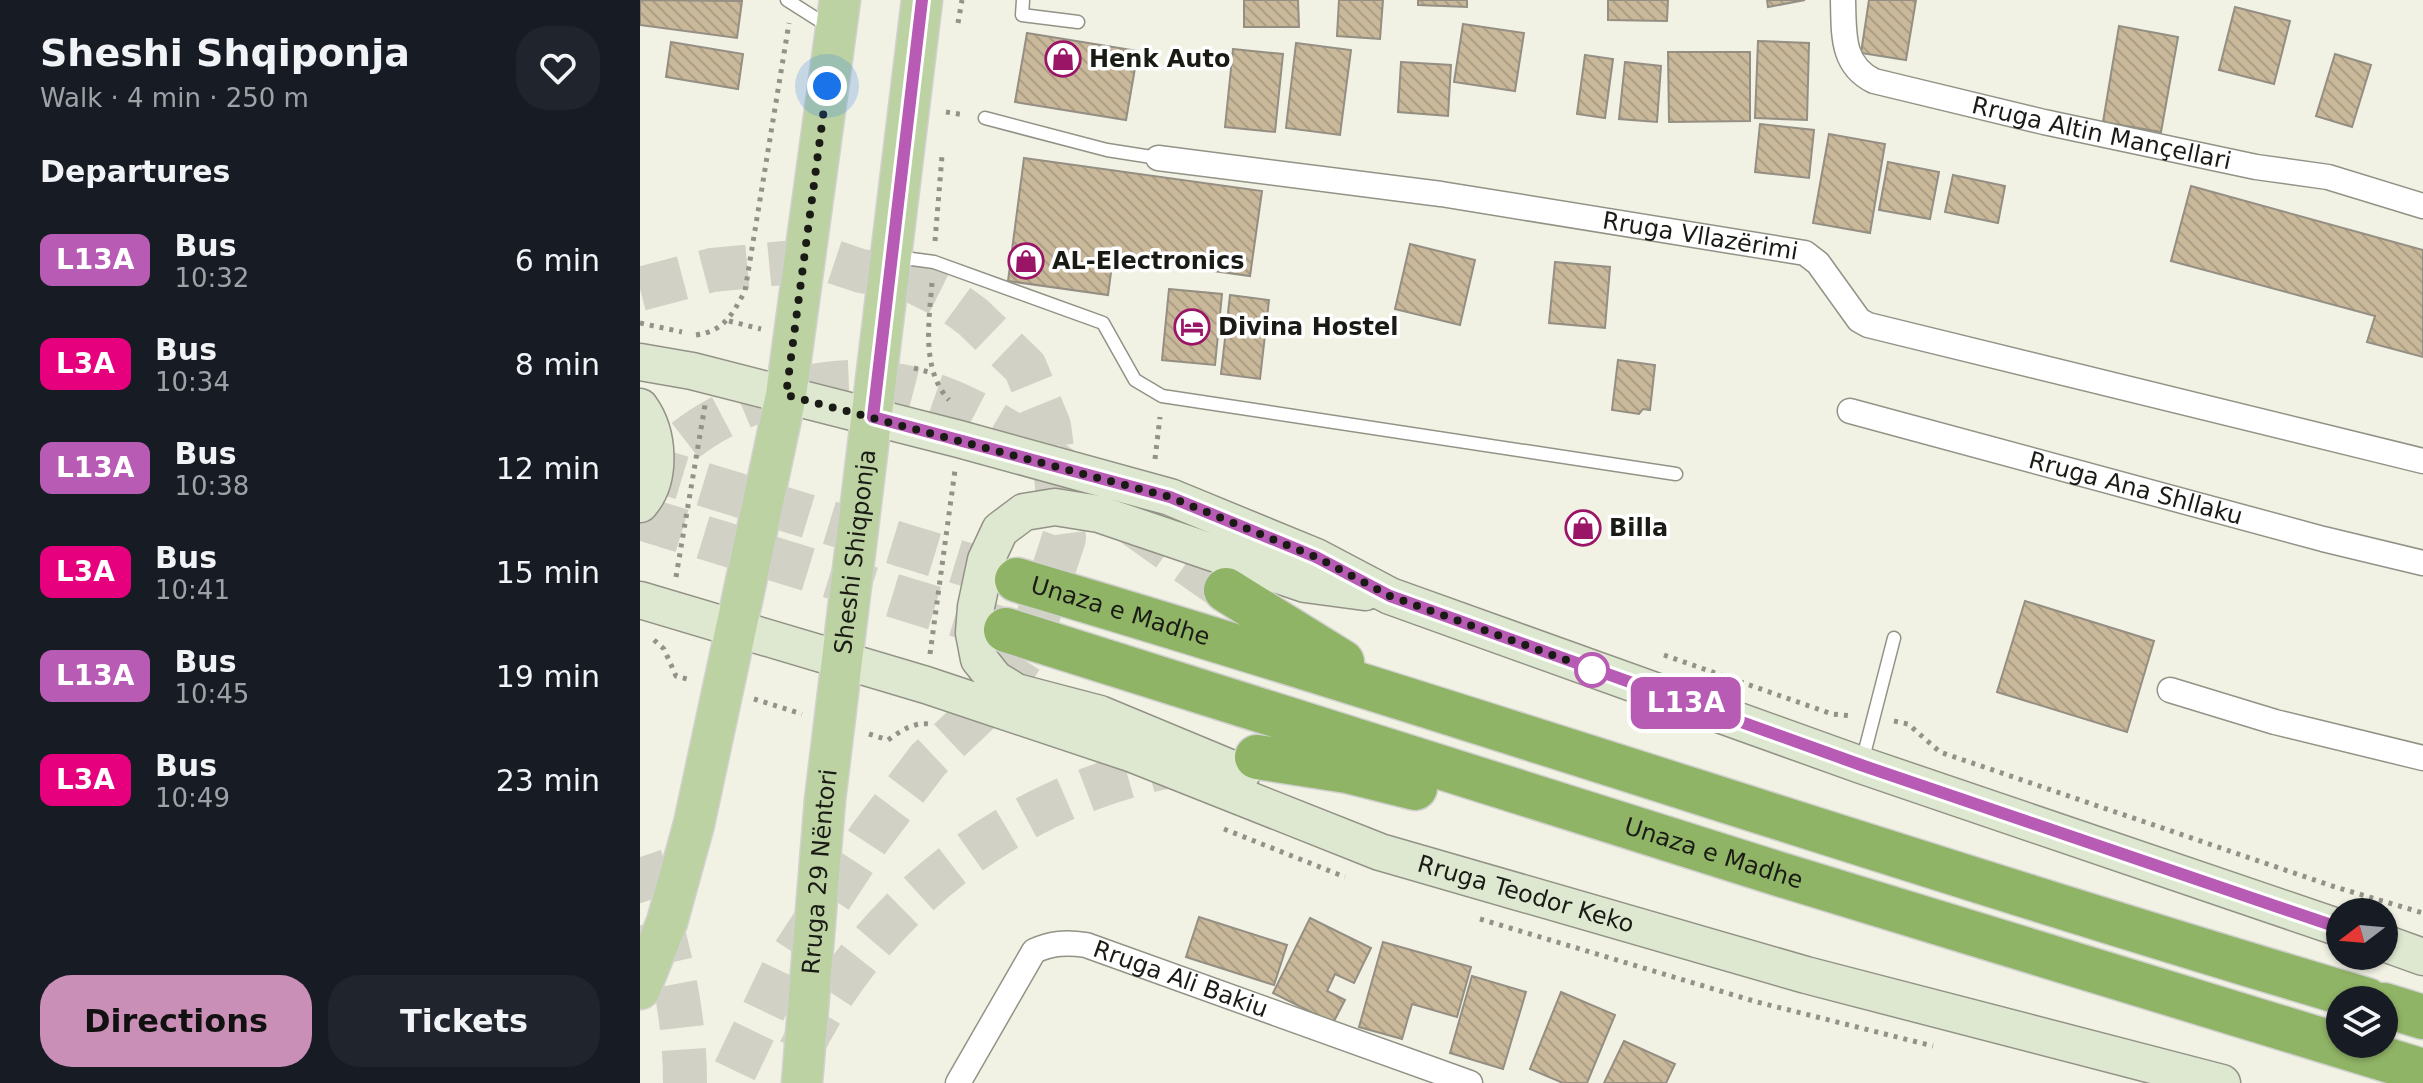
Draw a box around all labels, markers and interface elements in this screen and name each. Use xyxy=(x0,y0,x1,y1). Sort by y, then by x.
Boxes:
button: heart xyxy=(516,26,600,110)
text: Sheshi Shqiponja xyxy=(40,31,410,75)
shop icon: Henk Auto xyxy=(1044,40,1082,78)
place label: Henk Auto xyxy=(1089,45,1230,73)
your location xyxy=(807,66,847,106)
text: Walk · 4 min · 250 m xyxy=(40,83,309,113)
street label: Rruga Altin Mançellari xyxy=(1969,91,2234,175)
text: Departures xyxy=(40,154,230,189)
street label: Rruga Vllazërimi xyxy=(1600,206,1800,266)
text: Bus xyxy=(174,228,237,263)
shop icon: AL-Electronics xyxy=(1007,242,1045,280)
text: L13A xyxy=(56,243,134,276)
text: 6 min xyxy=(515,243,600,278)
place label: AL-Electronics xyxy=(1052,247,1245,275)
text: 10:32 xyxy=(174,263,249,293)
hotel icon: Divina Hostel xyxy=(1173,308,1211,346)
place label: Divina Hostel xyxy=(1218,313,1399,341)
text: Bus xyxy=(155,332,217,367)
text: L3A xyxy=(56,347,115,380)
text: 8 min xyxy=(515,347,600,382)
text: 10:34 xyxy=(155,367,230,397)
text: Bus xyxy=(174,436,237,471)
street label: Rruga Ana Shllaku xyxy=(2026,446,2246,531)
street label: Sheshi Shiqponja xyxy=(829,448,881,656)
text: L13A xyxy=(56,451,134,484)
text: 12 min xyxy=(496,451,600,486)
text: 10:38 xyxy=(174,471,249,501)
shop icon: Billa xyxy=(1564,509,1602,547)
place label: Billa xyxy=(1609,514,1668,542)
text: Bus xyxy=(155,540,217,575)
text: L3A xyxy=(56,555,115,588)
text: 15 min xyxy=(496,555,600,590)
street label: Unaza e Madhe xyxy=(1028,571,1213,651)
text: 10:41 xyxy=(155,575,230,605)
text: Bus xyxy=(174,644,237,679)
unlabelled marker xyxy=(1575,653,1609,687)
text: L13A xyxy=(56,659,134,692)
text: 19 min xyxy=(496,659,600,694)
line badge: L13A xyxy=(1630,677,1742,729)
text: 10:45 xyxy=(174,679,249,709)
text: L13A xyxy=(1647,686,1725,719)
text: Bus xyxy=(155,748,217,783)
text: L3A xyxy=(56,763,115,796)
text: 23 min xyxy=(496,763,600,798)
street label: Rruga 29 Nëntori xyxy=(797,767,843,976)
text: 10:49 xyxy=(155,783,230,813)
street label: Unaza e Madhe xyxy=(1621,812,1806,895)
street label: Rruga Teodor Keko xyxy=(1414,850,1637,939)
north arrow xyxy=(2326,898,2398,970)
map controls xyxy=(2326,898,2398,1058)
street label: Rruga Ali Bakiu xyxy=(1089,935,1272,1023)
button: Directions xyxy=(40,975,312,1067)
button: Tickets xyxy=(328,975,600,1067)
button: layers xyxy=(2326,986,2398,1058)

